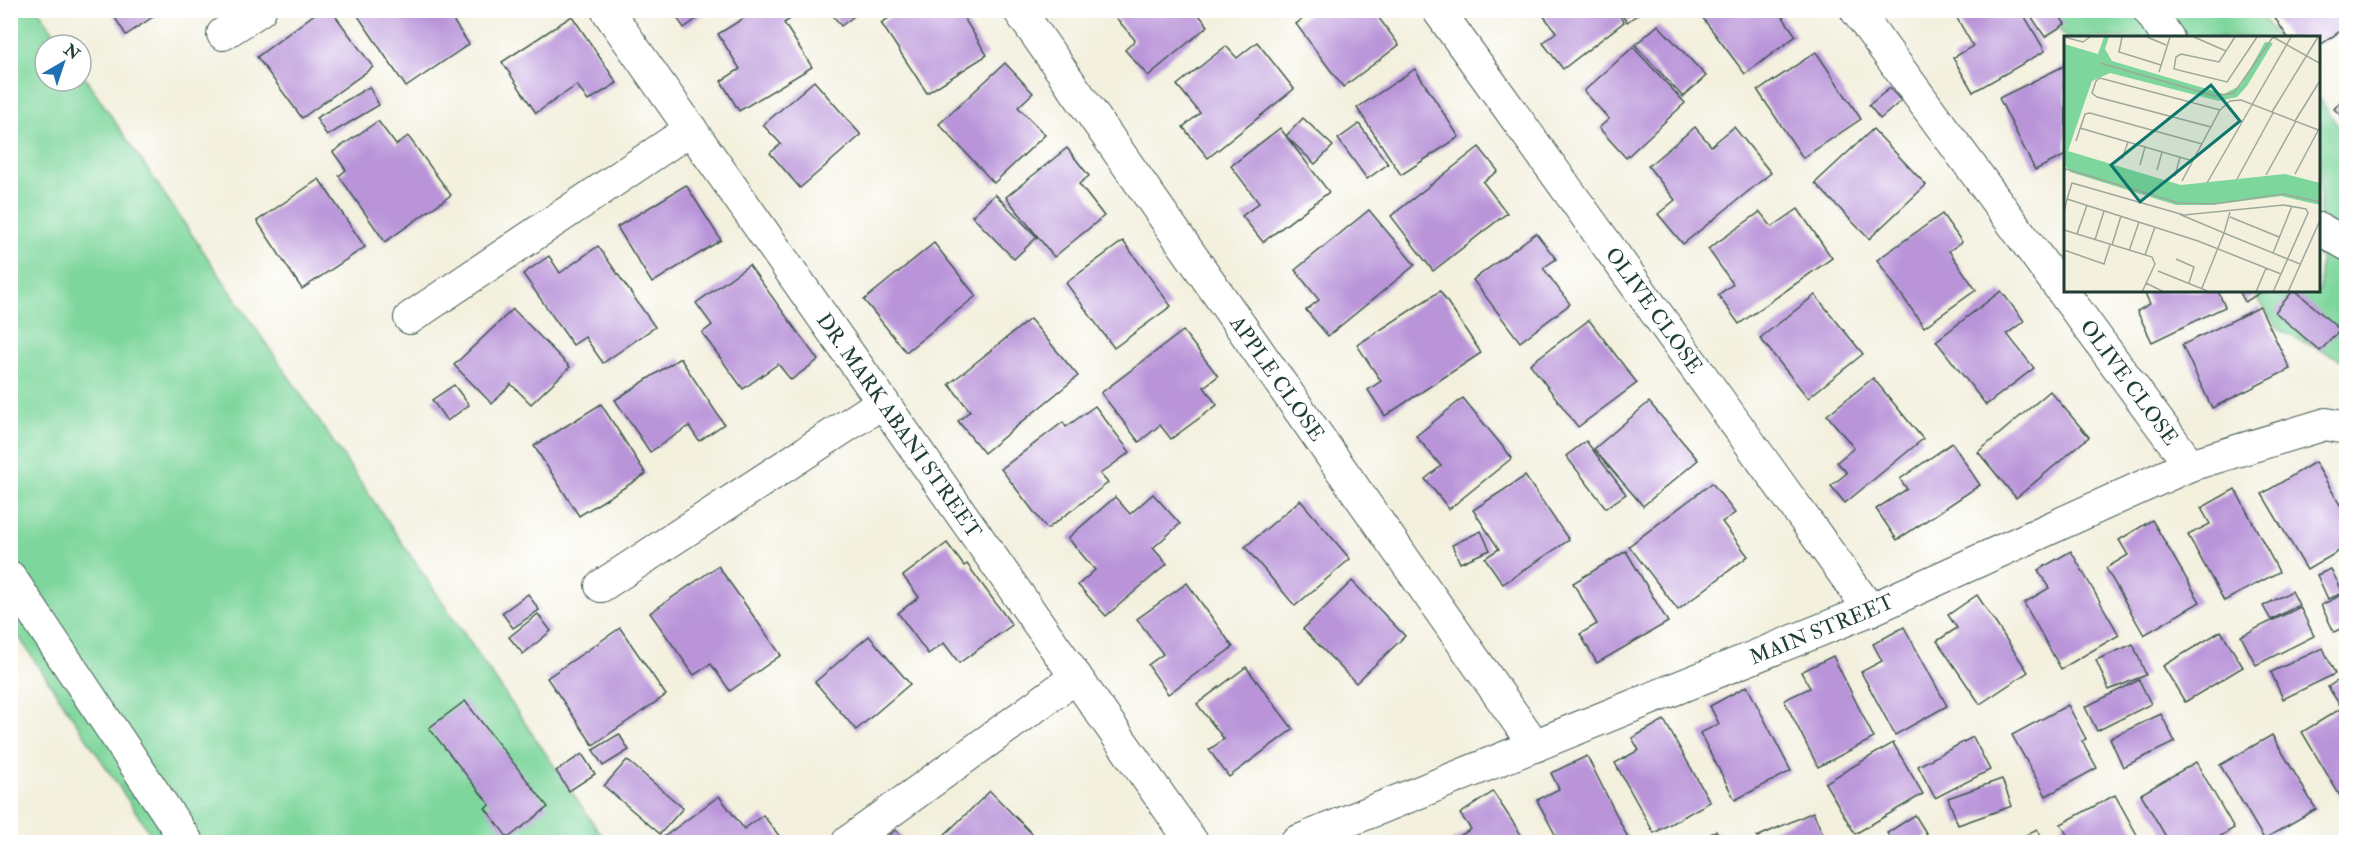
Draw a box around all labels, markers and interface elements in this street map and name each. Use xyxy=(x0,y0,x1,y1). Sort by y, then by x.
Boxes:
north arrow xyxy=(33,33,93,93)
inset map xyxy=(2064,36,2321,292)
text: N xyxy=(59,39,84,65)
street label: OLIVE CLOSE xyxy=(1599,242,1708,379)
street label: DR. MARK ABANI STREET xyxy=(810,308,987,544)
street label: APPLE CLOSE xyxy=(1223,310,1330,447)
street label: OLIVE CLOSE xyxy=(2074,314,2184,451)
street label: MAIN STREET xyxy=(1746,588,1899,671)

